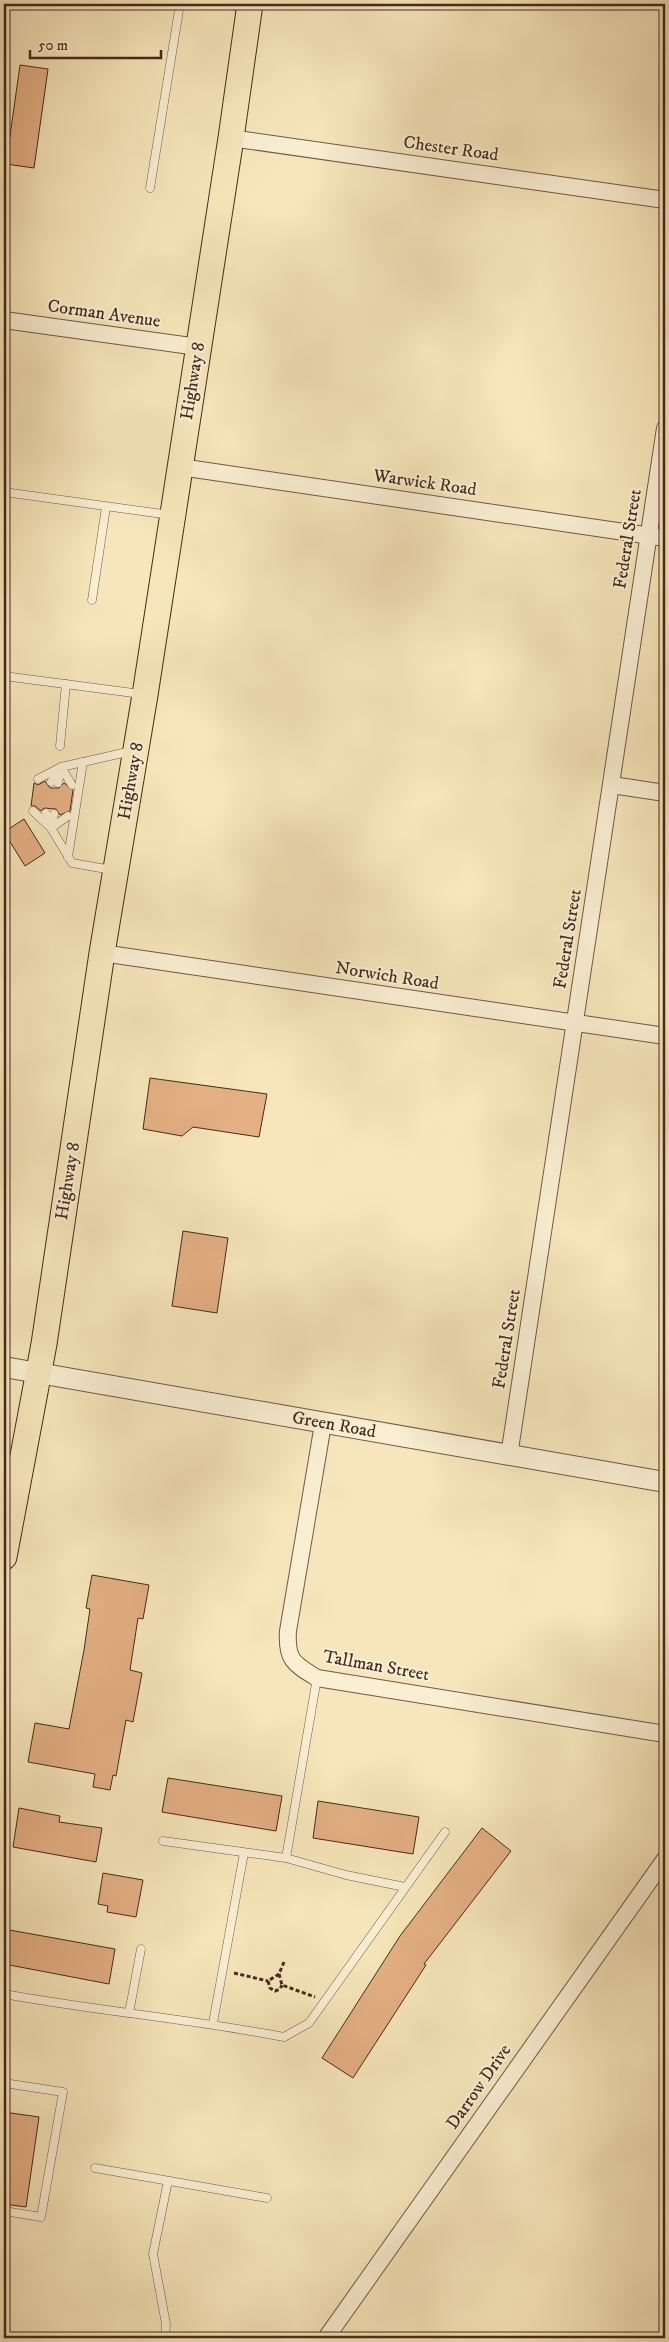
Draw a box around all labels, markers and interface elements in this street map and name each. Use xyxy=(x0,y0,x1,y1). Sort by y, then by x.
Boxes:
scale bar xyxy=(30,28,161,60)
text: 50 m xyxy=(38,36,68,55)
street label: Chester Road xyxy=(402,131,500,167)
street label: Corman Avenue xyxy=(46,295,162,333)
street label: Highway 8 xyxy=(176,341,210,421)
street label: Warwick Road xyxy=(371,465,478,501)
street label: Federal Street xyxy=(609,487,647,590)
street label: Highway 8 xyxy=(113,741,149,821)
street label: Federal Street xyxy=(549,887,587,990)
street label: Norwich Road xyxy=(334,957,440,995)
street label: Highway 8 xyxy=(51,1141,85,1221)
street label: Federal Street xyxy=(488,1287,526,1390)
street label: Green Road xyxy=(290,1407,378,1443)
street label: Tallman Street xyxy=(321,1646,431,1686)
street label: Darrow Drive xyxy=(442,2040,516,2134)

